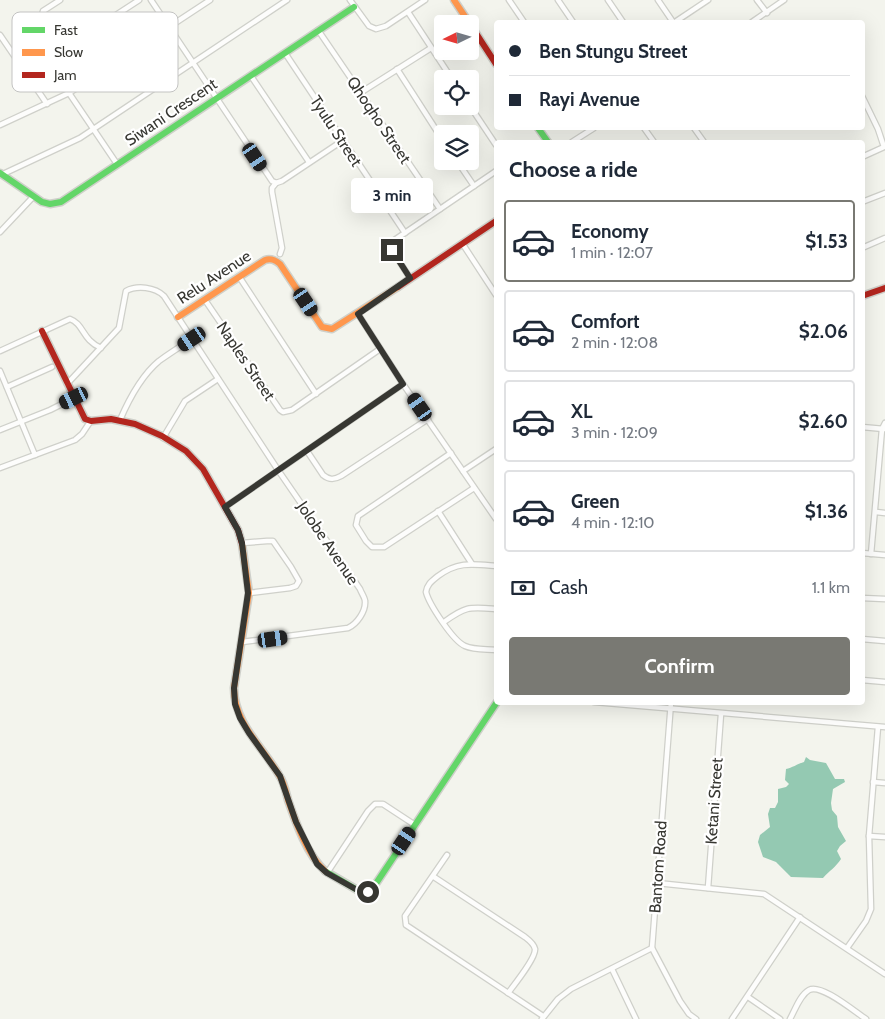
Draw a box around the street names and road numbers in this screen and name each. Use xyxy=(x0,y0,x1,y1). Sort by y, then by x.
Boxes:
street label: Qhoqho Street xyxy=(343,73,415,168)
street label: Siwani Crescent xyxy=(121,74,221,150)
street label: Tyulu Street xyxy=(306,92,366,170)
street label: Relu Avenue xyxy=(174,246,254,308)
street label: Naples Street xyxy=(213,318,280,405)
street label: Jolobe Avenue xyxy=(293,497,363,588)
street label: Ketani Street xyxy=(701,756,727,845)
street label: Bantom Road xyxy=(645,820,671,914)

